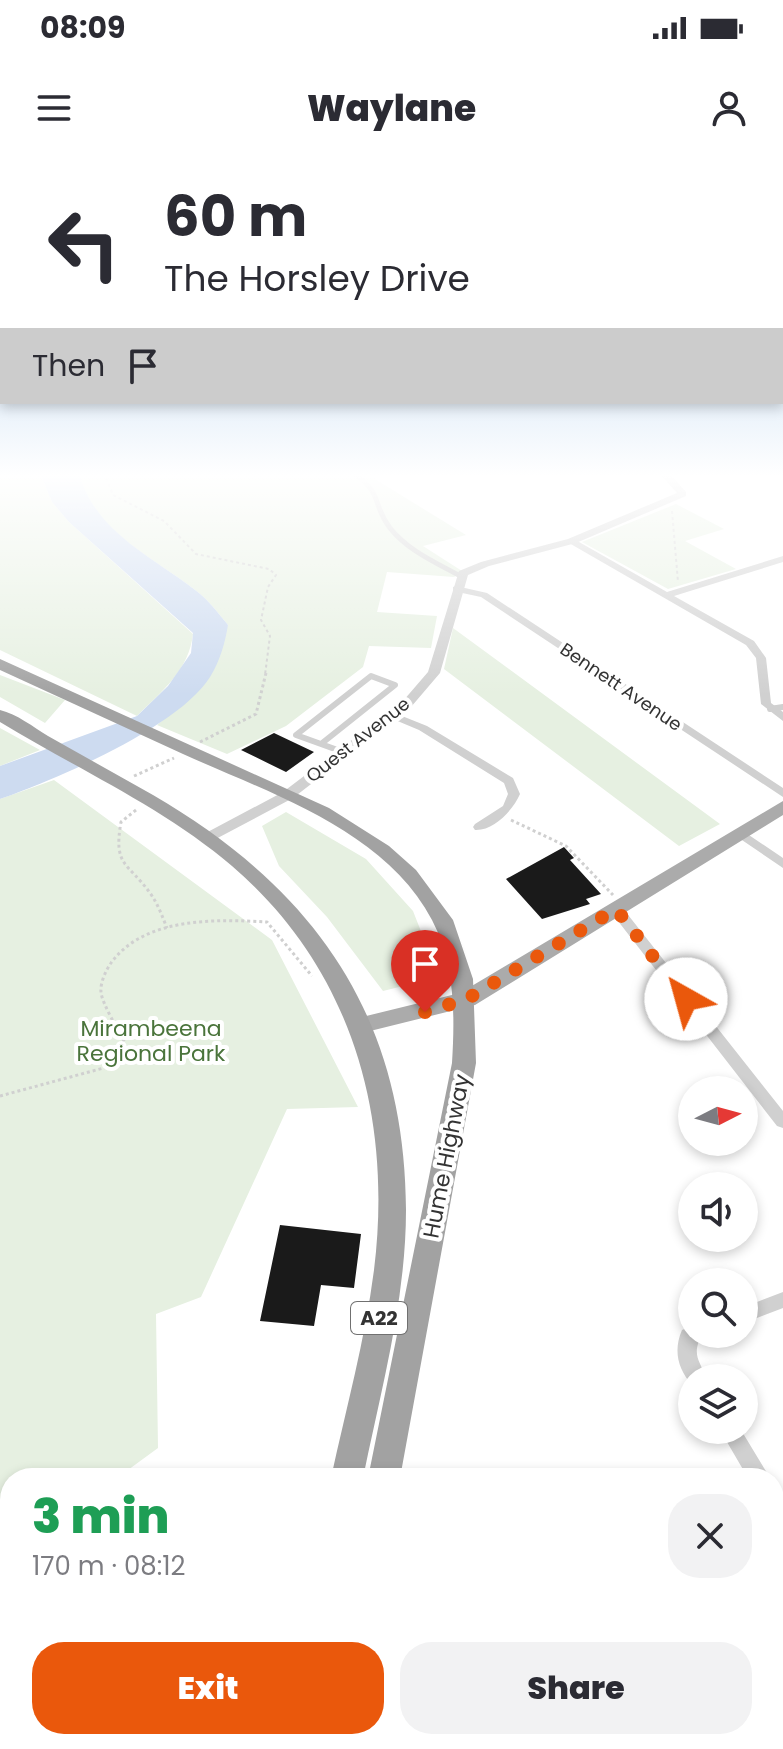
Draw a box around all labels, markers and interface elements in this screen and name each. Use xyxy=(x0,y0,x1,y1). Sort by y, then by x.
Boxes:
text: 08:09 xyxy=(40,6,126,49)
text: Waylane xyxy=(307,83,476,134)
icon: menu xyxy=(32,86,76,130)
icon: person xyxy=(707,86,751,130)
text: 60 m xyxy=(164,177,307,256)
icon: left xyxy=(32,192,136,296)
text: The Horsley Drive xyxy=(164,253,470,304)
text: Then xyxy=(32,344,105,387)
icon: arrive xyxy=(121,344,165,388)
street label: Bennett Avenue xyxy=(555,637,687,737)
street label: Quest Avenue xyxy=(301,691,415,788)
pin xyxy=(391,930,459,1012)
icon: arrive xyxy=(403,942,447,986)
position arrow xyxy=(644,957,728,1041)
park label: Mirambeena Regional Park xyxy=(77,1013,226,1069)
street label: Hume Highway xyxy=(415,1071,478,1241)
north arrow xyxy=(678,1076,758,1156)
map controls xyxy=(678,1076,758,1444)
button: sound xyxy=(678,1172,758,1252)
button: search xyxy=(678,1268,758,1348)
road number: A22 xyxy=(351,1302,407,1334)
button: layers xyxy=(678,1364,758,1444)
text: 3 min xyxy=(32,1483,169,1550)
button: close xyxy=(668,1494,752,1578)
text: 170 m · 08:12 xyxy=(32,1548,186,1584)
button: Exit xyxy=(32,1642,384,1734)
button: Share xyxy=(400,1642,752,1734)

